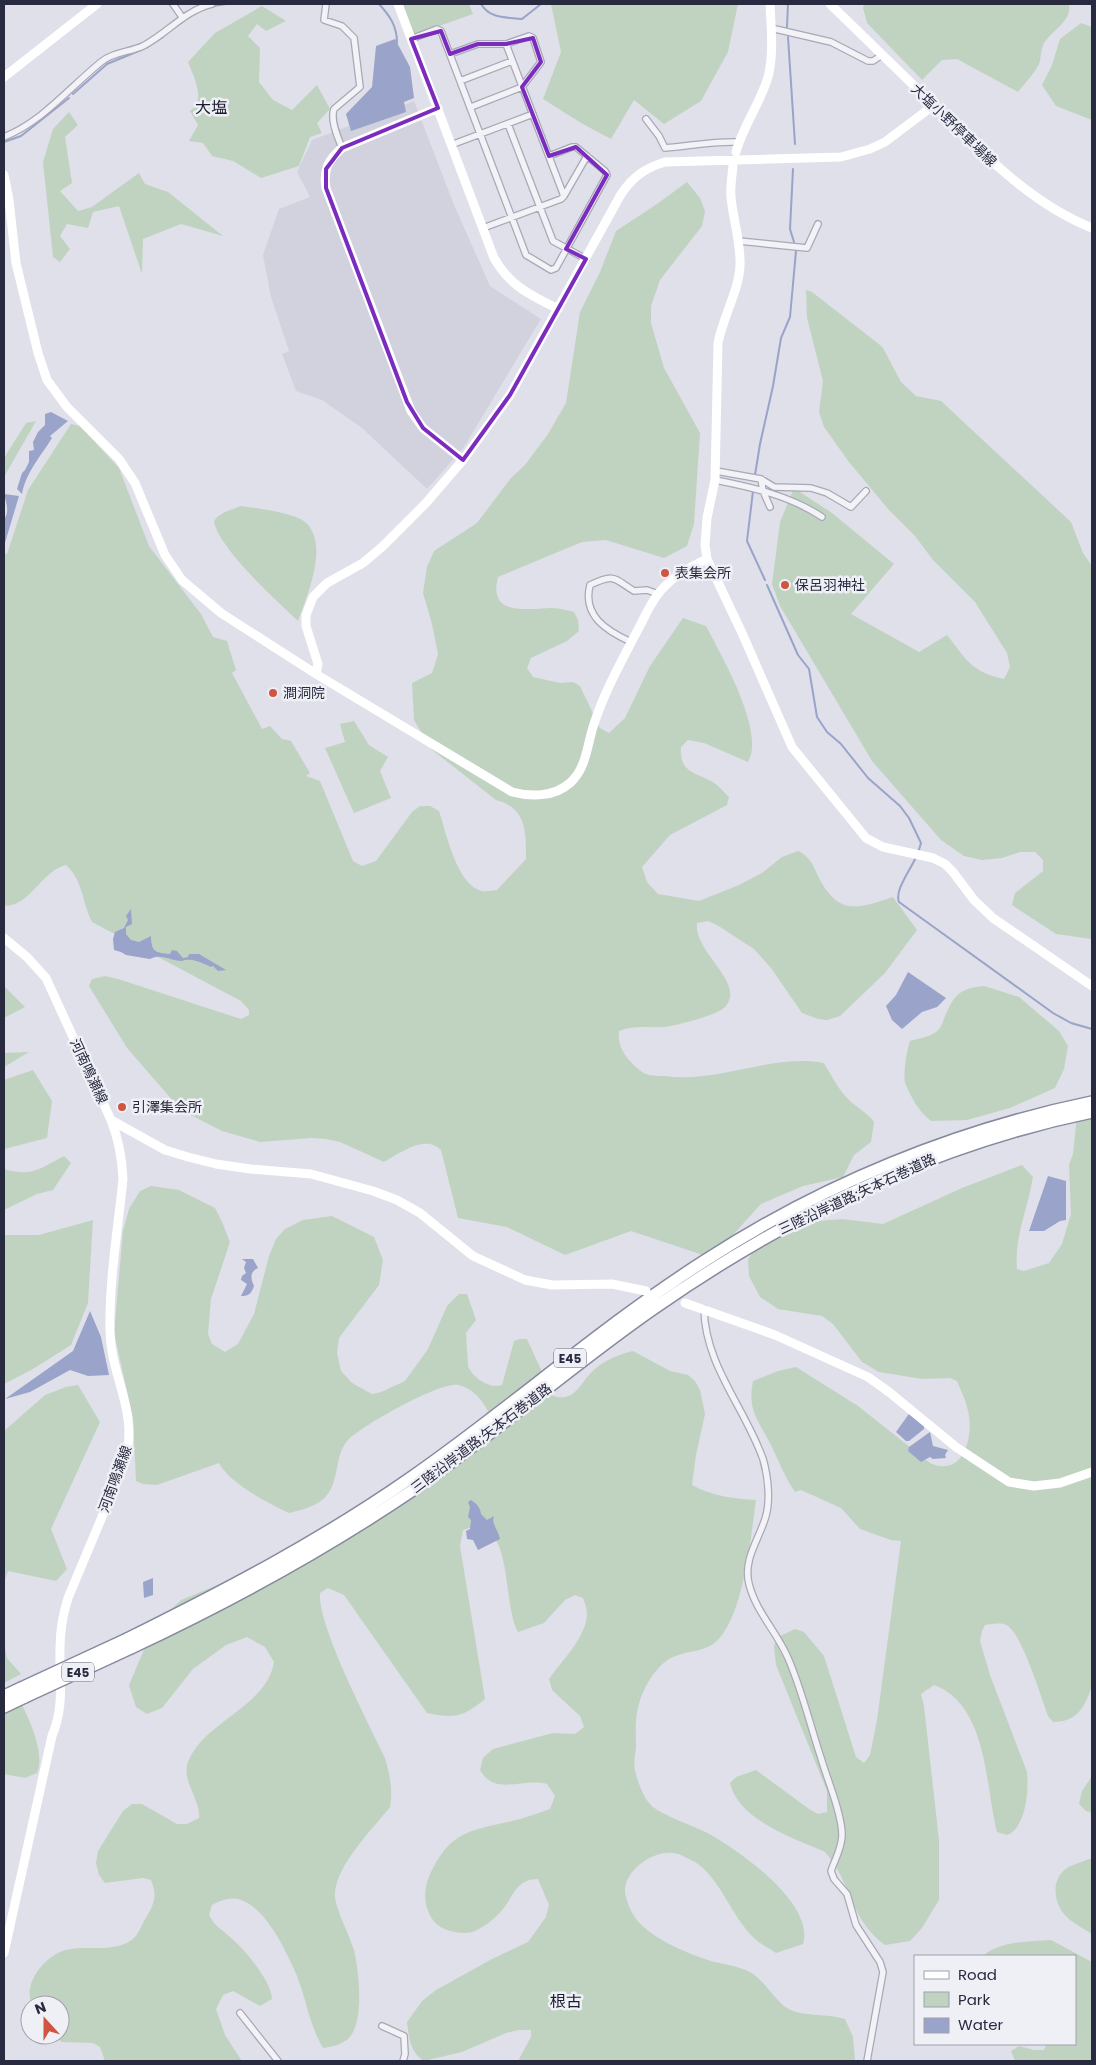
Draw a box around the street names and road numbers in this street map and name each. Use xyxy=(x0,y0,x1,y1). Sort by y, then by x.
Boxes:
street label: 大塩小野停車場線 xyxy=(907,79,1001,171)
street label: 河南鳴瀬線 xyxy=(65,1035,113,1107)
street label: 三陸沿岸道路;矢本石巻道路 xyxy=(775,1149,939,1239)
road number: E45 xyxy=(554,1349,586,1368)
street label: 三陸沿岸道路;矢本石巻道路 xyxy=(406,1378,556,1498)
street label: 河南鳴瀬線 xyxy=(94,1443,136,1515)
road number: E45 xyxy=(62,1662,94,1681)

